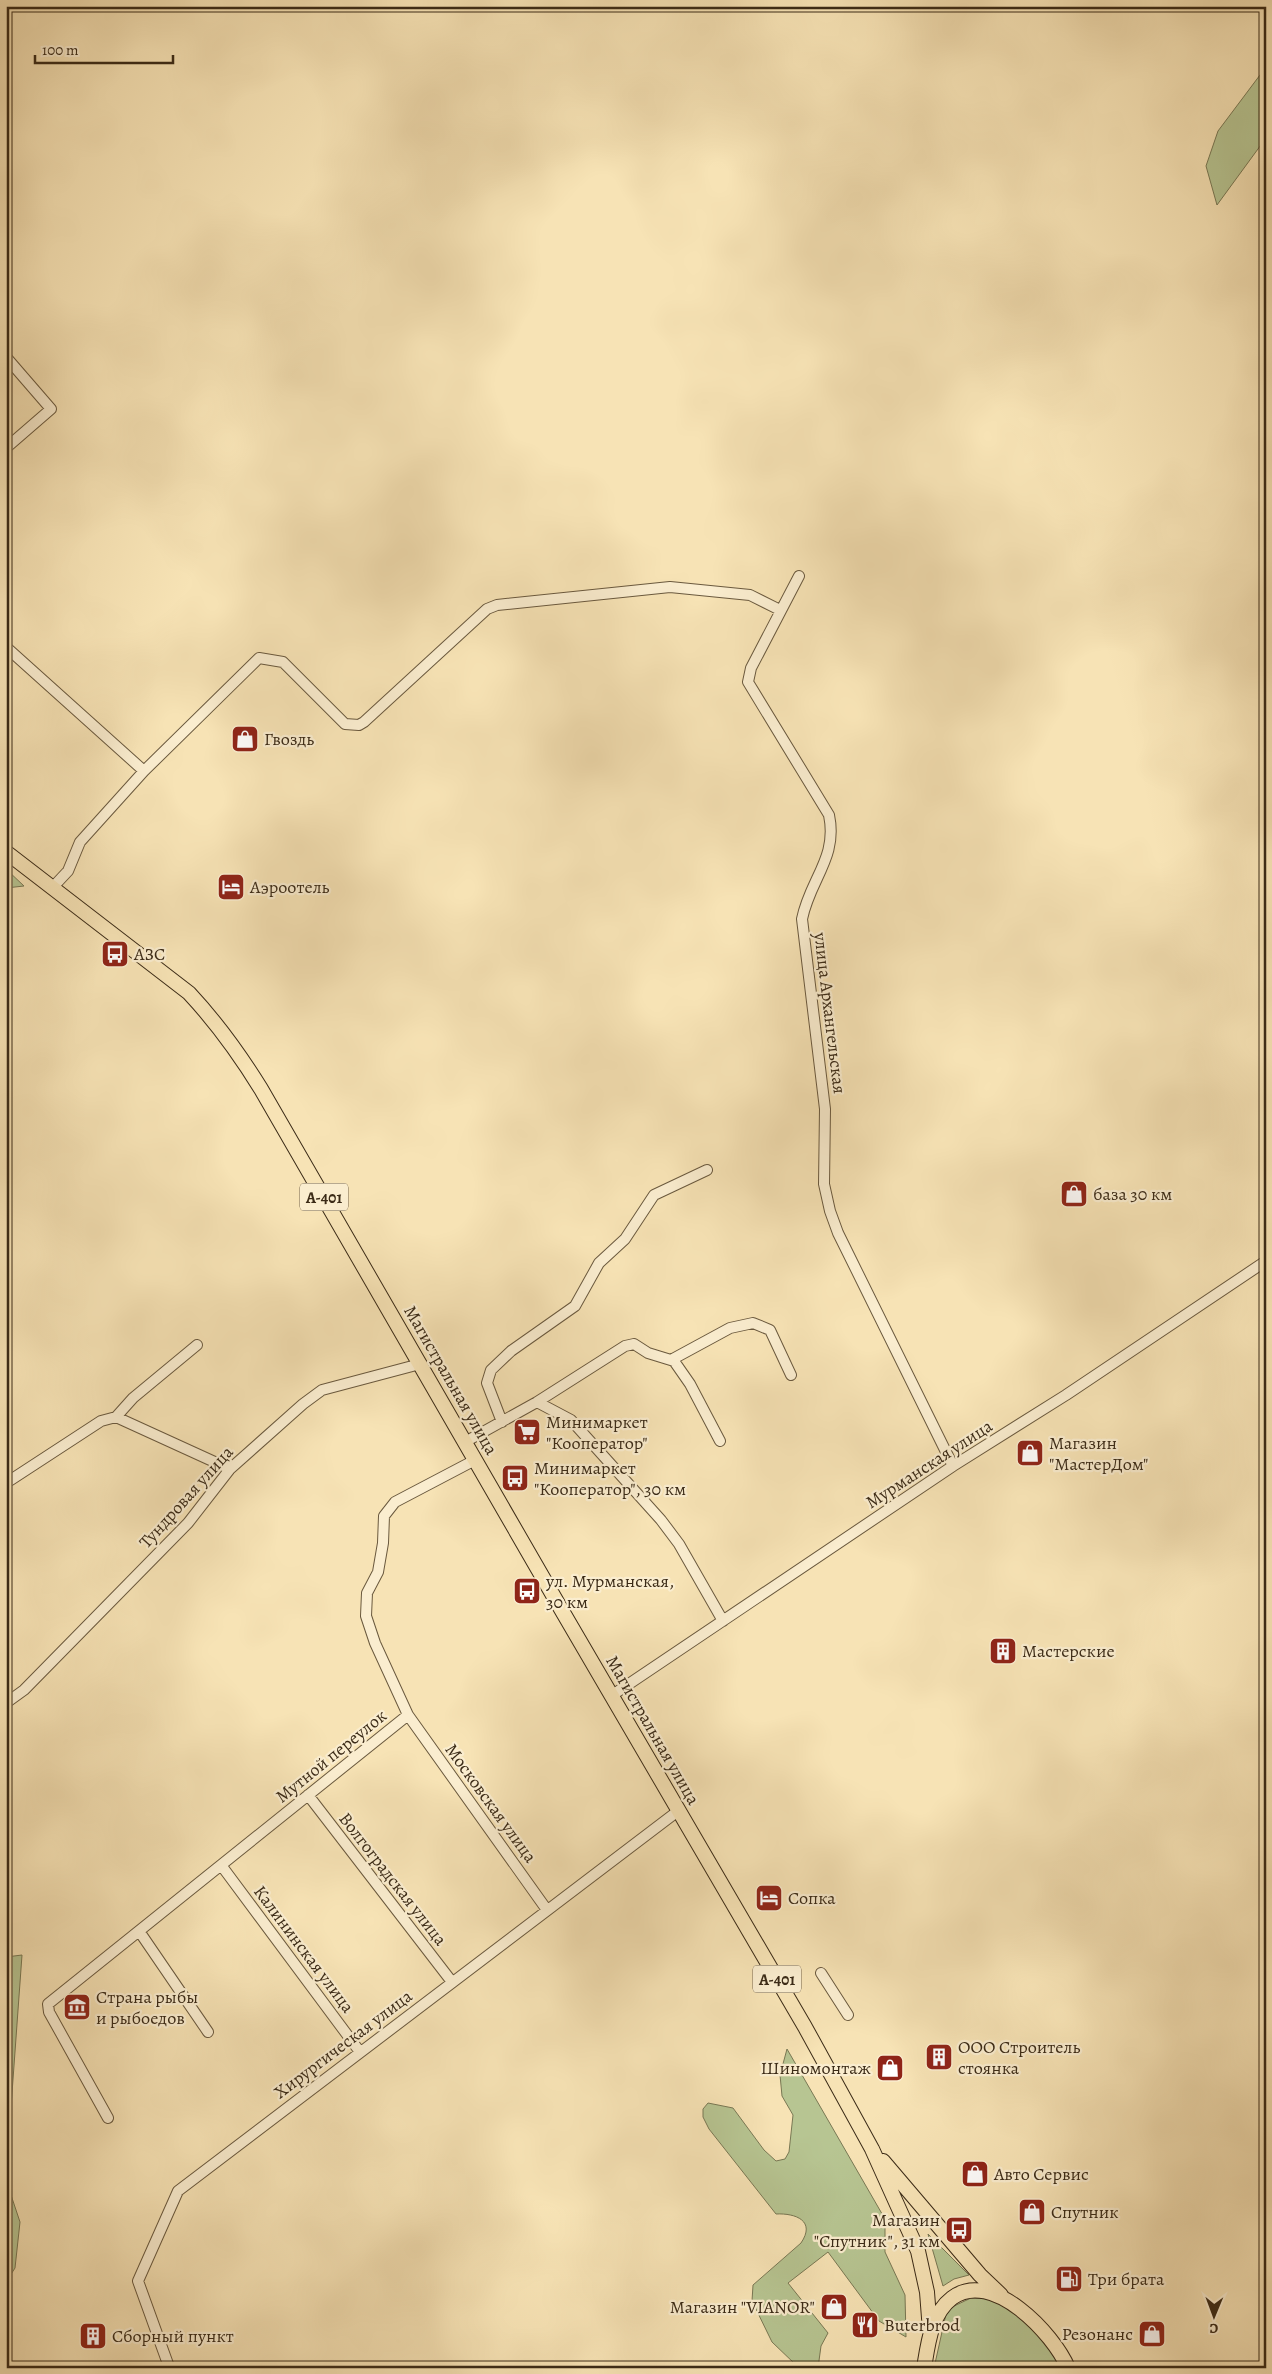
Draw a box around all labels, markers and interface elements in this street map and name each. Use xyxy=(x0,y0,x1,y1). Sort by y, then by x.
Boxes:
scale bar xyxy=(35,32,172,64)
text: 100 m xyxy=(42,40,79,60)
shop icon: Гвоздь xyxy=(230,724,260,754)
place label: Гвоздь xyxy=(264,727,314,751)
hotel icon: Аэроотель xyxy=(216,872,246,902)
place label: Аэроотель xyxy=(249,875,330,899)
street label: улица Архангельская xyxy=(808,930,852,1095)
bus stop icon: АЗС xyxy=(100,939,130,969)
place label: АЗС xyxy=(133,942,165,966)
shop icon: база 30 км xyxy=(1059,1179,1089,1209)
place label: база 30 км xyxy=(1093,1182,1172,1206)
road number: А-401 xyxy=(300,1184,348,1210)
street label: Магистральная улица xyxy=(398,1301,504,1460)
place label: Минимаркет "Кооператор" xyxy=(546,1410,648,1455)
street label: Мурманская улица xyxy=(861,1414,998,1514)
supermarket icon: Минимаркет "Кооператор" xyxy=(512,1417,542,1447)
place label: Магазин "МастерДом" xyxy=(1049,1431,1148,1476)
shop icon: Магазин "МастерДом" xyxy=(1015,1438,1045,1468)
street label: Тундровая улица xyxy=(134,1440,239,1553)
place label: Минимаркет "Кооператор", 30 км xyxy=(534,1456,686,1501)
bus stop icon: Минимаркет "Кооператор", 30 км xyxy=(500,1463,530,1493)
place label: ул. Мурманская, 30 км xyxy=(545,1569,674,1614)
bus stop icon: ул. Мурманская, 30 км xyxy=(512,1576,542,1606)
building icon: Мастерские xyxy=(988,1636,1018,1666)
place label: Мастерские xyxy=(1022,1639,1115,1663)
street label: Магистральная улица xyxy=(600,1651,706,1810)
street label: Мутной переулок xyxy=(270,1704,392,1808)
street label: Московская улица xyxy=(440,1739,543,1868)
street label: Волгоградская улица xyxy=(333,1808,453,1951)
street label: Калининская улица xyxy=(248,1880,360,2018)
hotel icon: Сопка xyxy=(754,1883,784,1913)
place label: Сопка xyxy=(788,1886,836,1910)
road number: А-401 xyxy=(753,1966,801,1992)
street label: Хирургическая улица xyxy=(269,1984,418,2104)
place label: Страна рыбы и рыбоедов xyxy=(96,1985,198,2030)
museum icon: Страна рыбы и рыбоедов xyxy=(62,1992,92,2022)
place label: ООО Строитель стоянка xyxy=(958,2035,1080,2080)
building icon: ООО Строитель стоянка xyxy=(924,2042,954,2072)
shop icon: Шиномонтаж xyxy=(875,2053,905,2083)
place label: Шиномонтаж xyxy=(760,2056,871,2080)
shop icon: Авто Сервис xyxy=(960,2159,990,2189)
place label: Авто Сервис xyxy=(993,2162,1089,2186)
shop icon: Спутник xyxy=(1017,2197,1047,2227)
place label: Спутник xyxy=(1051,2200,1119,2224)
place label: Магазин "Спутник", 31 км xyxy=(814,2208,940,2253)
bus stop icon: Магазин "Спутник", 31 км xyxy=(944,2215,974,2245)
fuel station icon: Три брата xyxy=(1054,2264,1084,2294)
place label: Три брата xyxy=(1088,2267,1165,2291)
shop icon: Магазин "VIANOR" xyxy=(819,2292,849,2322)
north arrow xyxy=(1190,2292,1240,2342)
place label: Магазин "VIANOR" xyxy=(670,2295,815,2319)
restaurant icon: Buterbrod xyxy=(850,2310,880,2340)
place label: Buterbrod xyxy=(884,2313,960,2337)
shop icon: Резонанс xyxy=(1137,2319,1167,2349)
text: С xyxy=(1209,2319,1218,2338)
building icon: Сборный пункт xyxy=(78,2321,108,2351)
place label: Резонанс xyxy=(1062,2322,1133,2346)
place label: Сборный пункт xyxy=(112,2324,234,2348)

